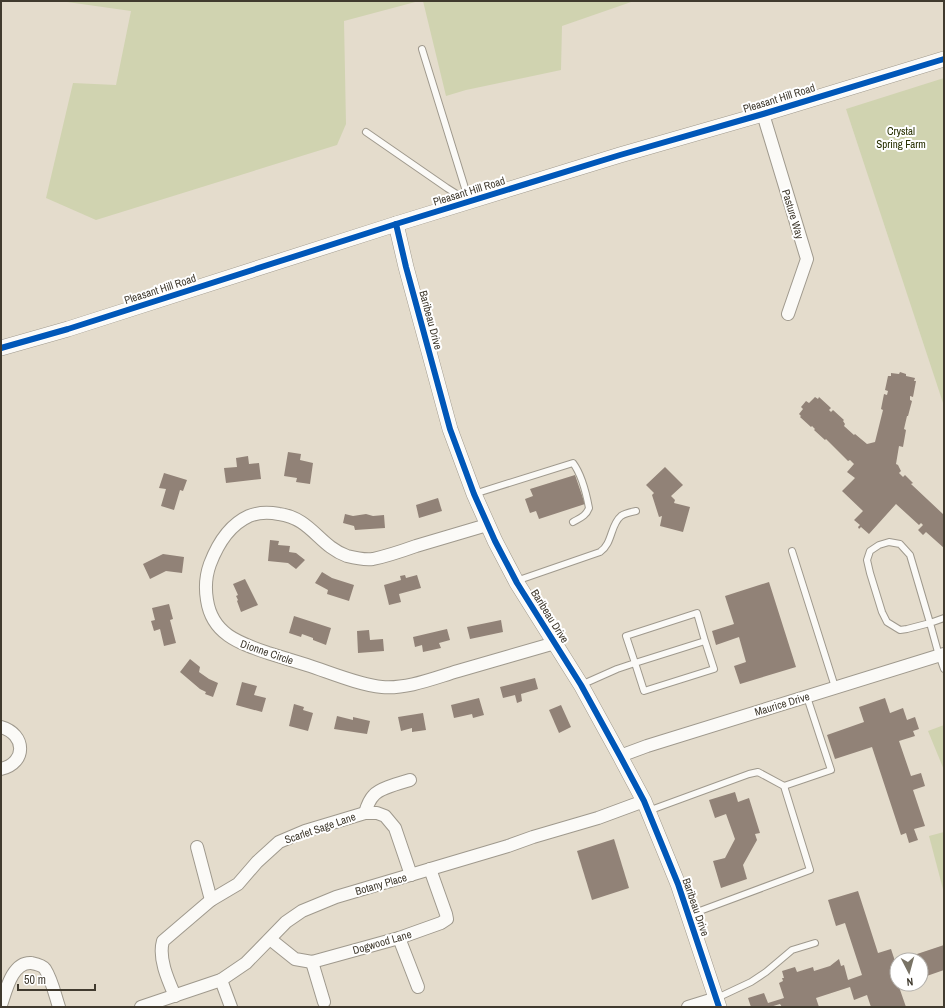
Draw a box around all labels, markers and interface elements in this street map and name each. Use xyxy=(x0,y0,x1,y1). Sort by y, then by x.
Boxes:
street label: Pleasant Hill Road xyxy=(741,80,817,116)
park label: Crystal Spring Farm xyxy=(876,124,926,151)
street label: Pleasant Hill Road xyxy=(431,173,507,209)
street label: Pasture Way xyxy=(779,187,807,241)
street label: Pleasant Hill Road xyxy=(122,271,198,307)
street label: Baribeau Drive xyxy=(416,289,446,351)
street label: Baribeau Drive xyxy=(528,587,572,645)
street label: Dionne Circle xyxy=(239,636,295,668)
street label: Maurice Drive xyxy=(753,689,811,719)
street label: Scarlet Sage Lane xyxy=(283,809,357,847)
street label: Botany Place xyxy=(354,870,408,898)
street label: Baribeau Drive xyxy=(680,876,712,938)
street label: Dogwood Lane xyxy=(351,927,413,957)
north arrow xyxy=(889,952,929,992)
scale bar xyxy=(18,966,95,992)
text: 50 m xyxy=(24,972,46,988)
text: N xyxy=(906,975,914,989)

